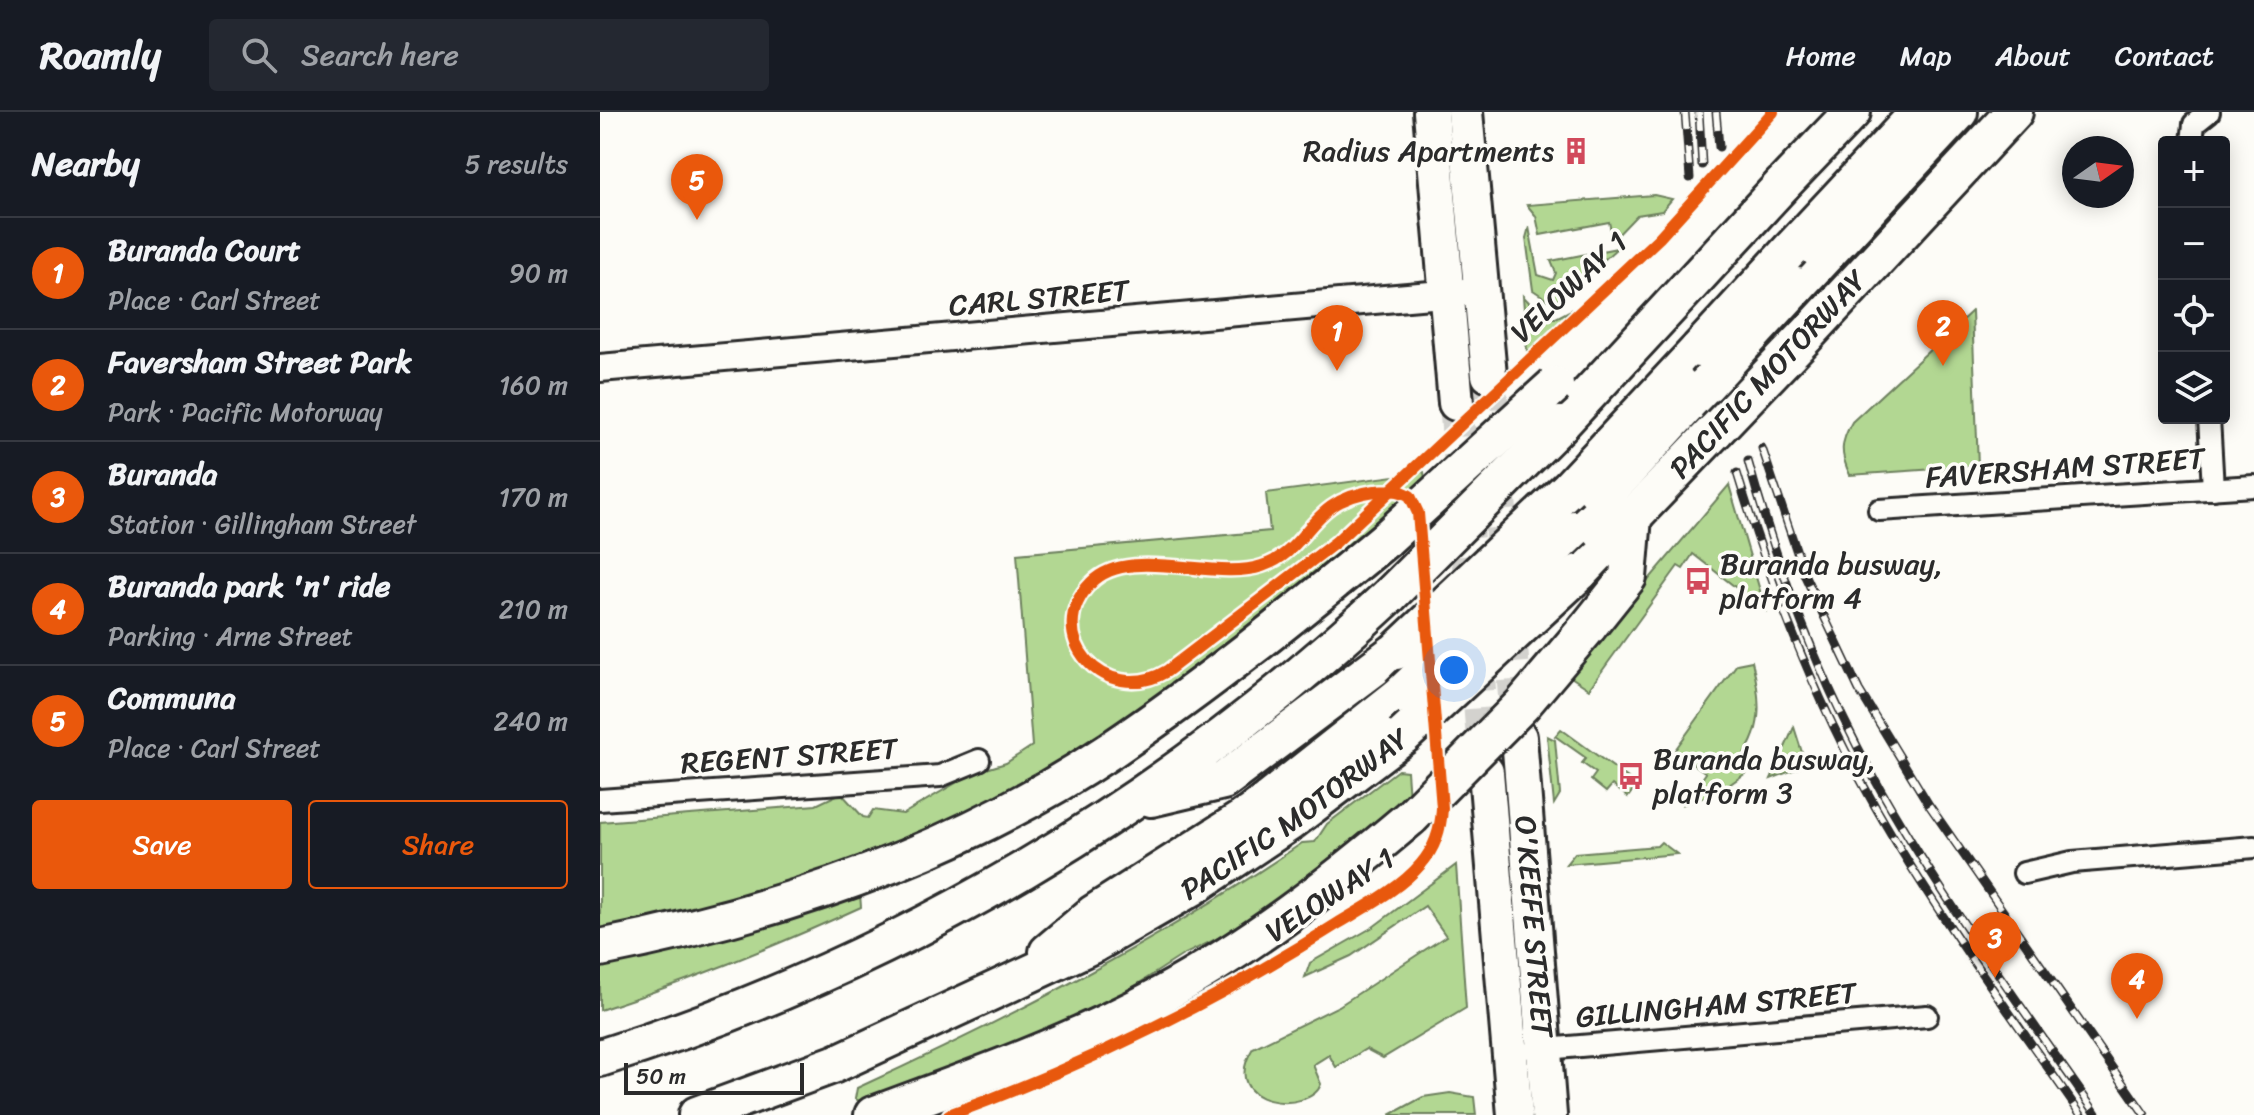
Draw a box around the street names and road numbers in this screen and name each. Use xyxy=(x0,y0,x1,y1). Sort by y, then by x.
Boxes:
street label: VELOWAY 1 xyxy=(1497,217,1641,357)
street label: PACIFIC MOTORWAY xyxy=(1655,256,1881,492)
street label: CARL STREET xyxy=(947,263,1134,333)
street label: FAVERSHAM STREET xyxy=(1923,431,2209,505)
street label: PACIFIC MOTORWAY xyxy=(1170,713,1422,916)
street label: REGENT STREET xyxy=(679,721,901,791)
street label: O'KEEFE STREET xyxy=(1498,813,1570,1041)
street label: VELOWAY 1 xyxy=(1254,832,1406,958)
street label: GILLINGHAM STREET xyxy=(1574,966,1860,1044)

